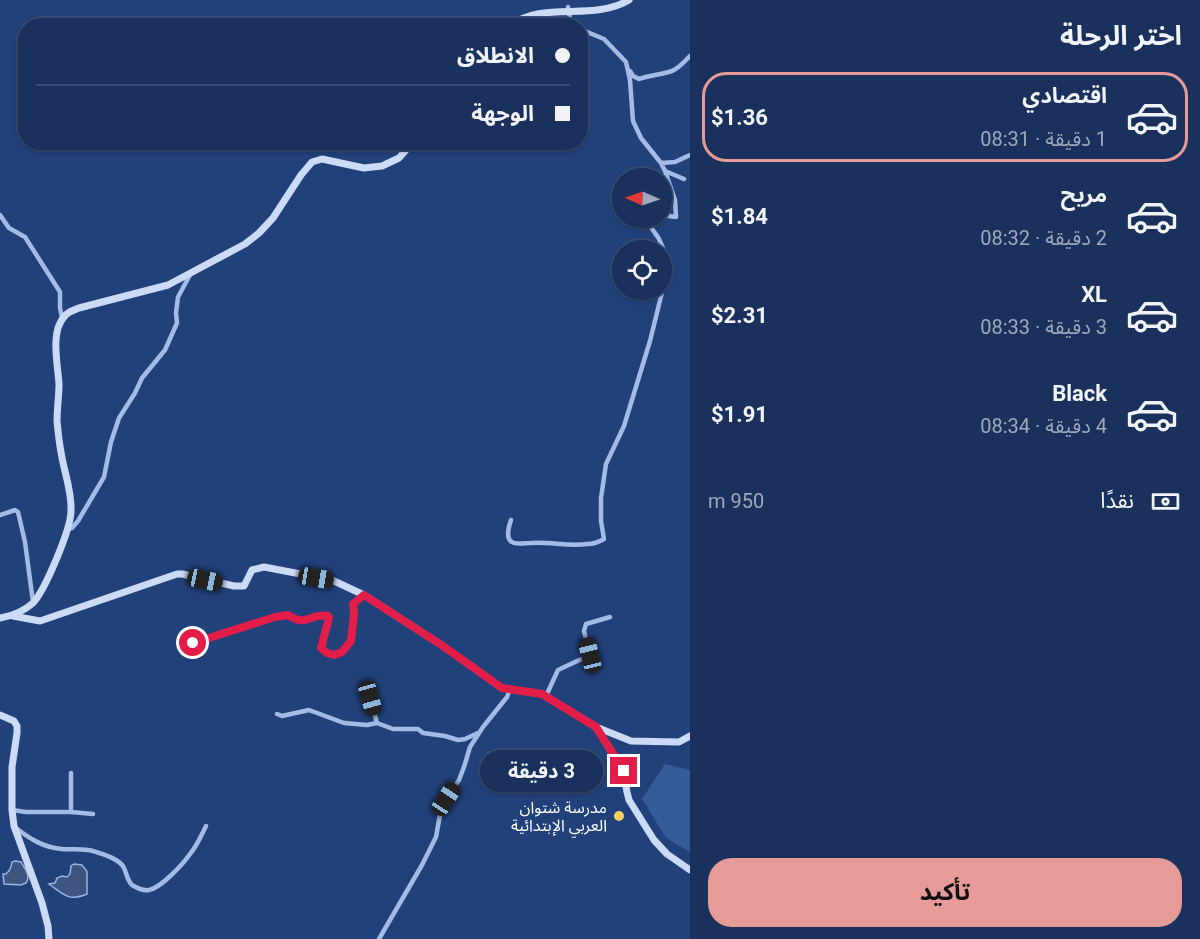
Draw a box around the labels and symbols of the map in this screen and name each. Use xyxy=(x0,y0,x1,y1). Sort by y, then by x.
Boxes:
north arrow xyxy=(612,168,672,228)
car xyxy=(297,566,335,590)
car xyxy=(186,567,224,593)
route start xyxy=(179,629,206,656)
car xyxy=(577,635,603,675)
car xyxy=(356,678,384,718)
callout: 3 دقيقة xyxy=(480,750,603,792)
route end xyxy=(610,757,637,784)
car xyxy=(429,779,463,819)
place label: مدرسة شتوان العربي الإبتدائية xyxy=(511,798,607,838)
marker: مدرسة شتوان العربي الإبتدائية xyxy=(612,809,626,823)

